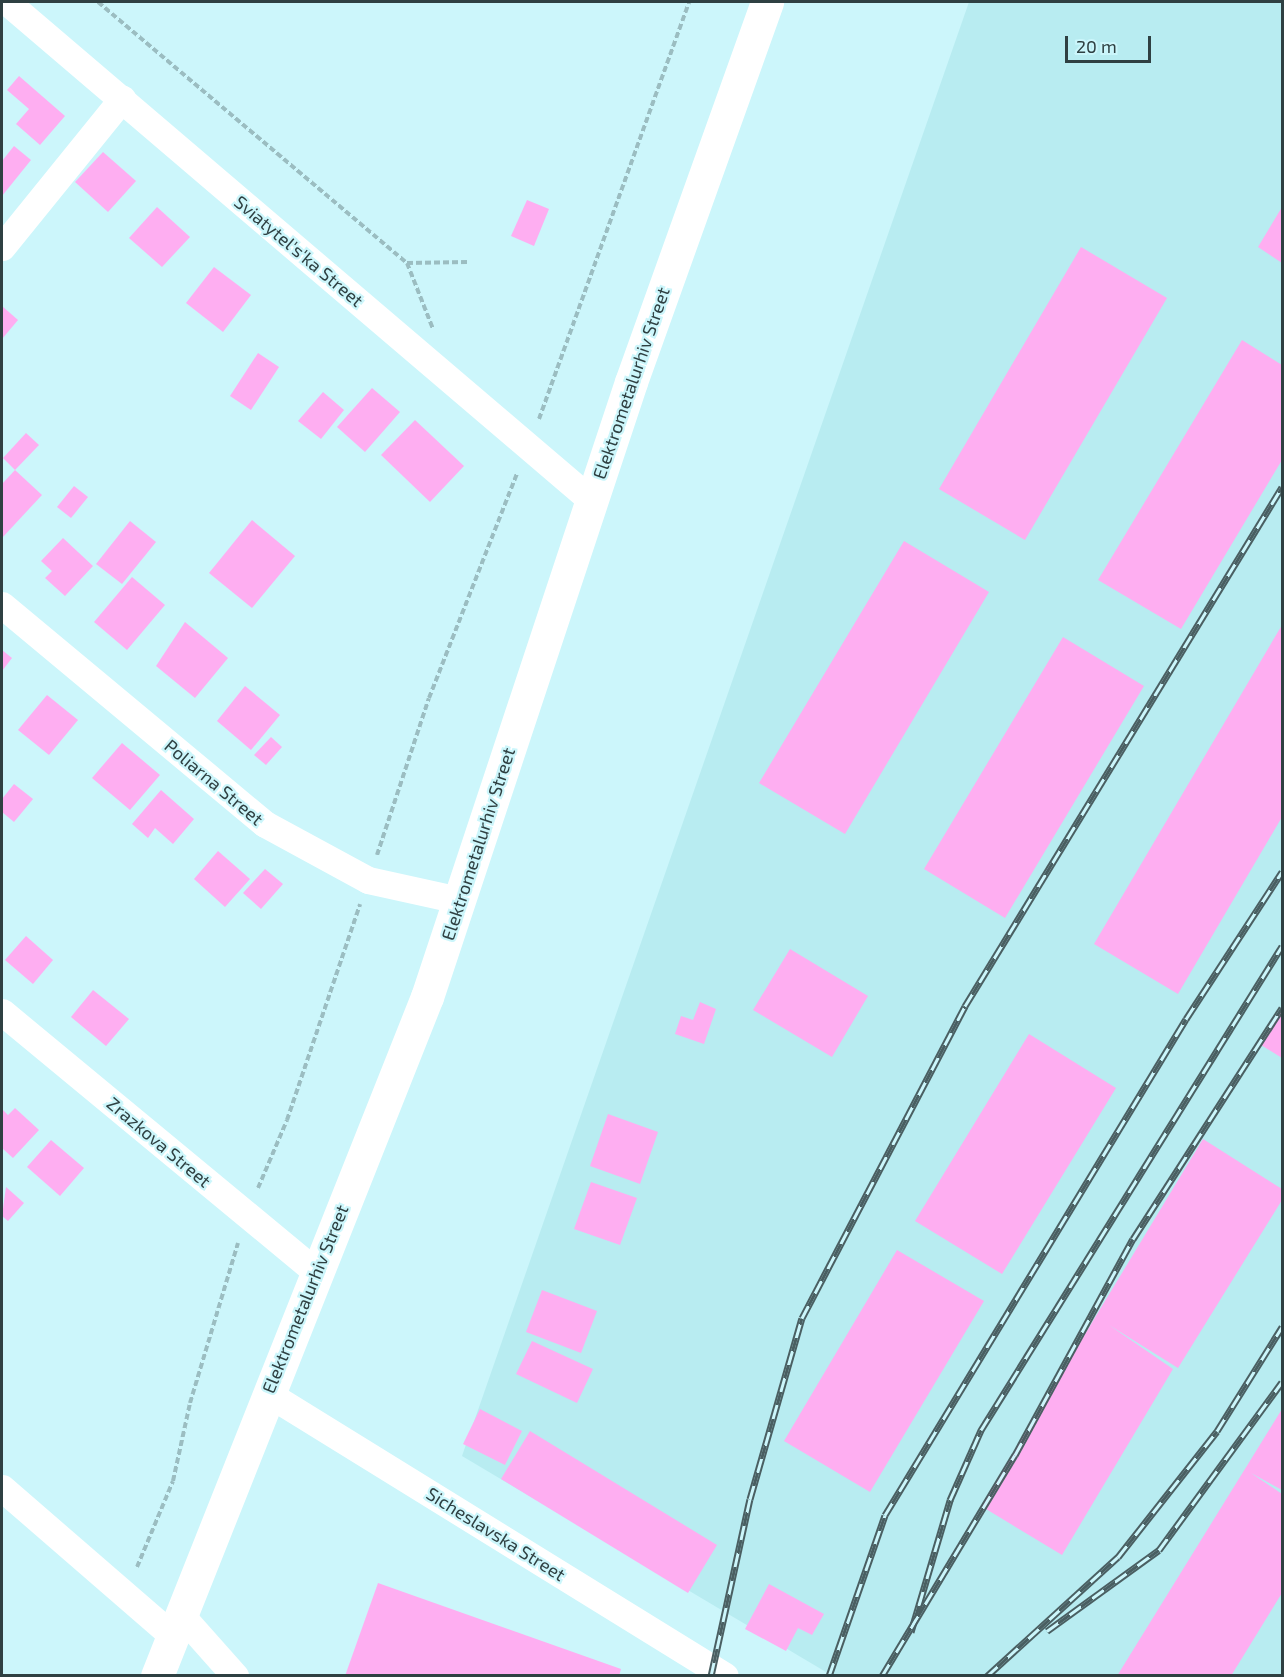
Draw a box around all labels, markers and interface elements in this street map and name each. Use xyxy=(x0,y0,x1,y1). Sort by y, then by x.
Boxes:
scale bar xyxy=(1068,24,1154,62)
text: 20 m xyxy=(1076,35,1117,57)
street label: Sviatytel's'ka Street xyxy=(230,191,368,311)
street label: Elektrometalurhiv Street xyxy=(588,284,674,482)
street label: Poliarna Street xyxy=(160,735,268,829)
street label: Elektrometalurhiv Street xyxy=(437,745,519,943)
street label: Zrazkova Street xyxy=(103,1092,215,1192)
street label: Elektrometalurhiv Street xyxy=(257,1201,353,1397)
street label: Sicheslavska Street xyxy=(423,1483,569,1585)

